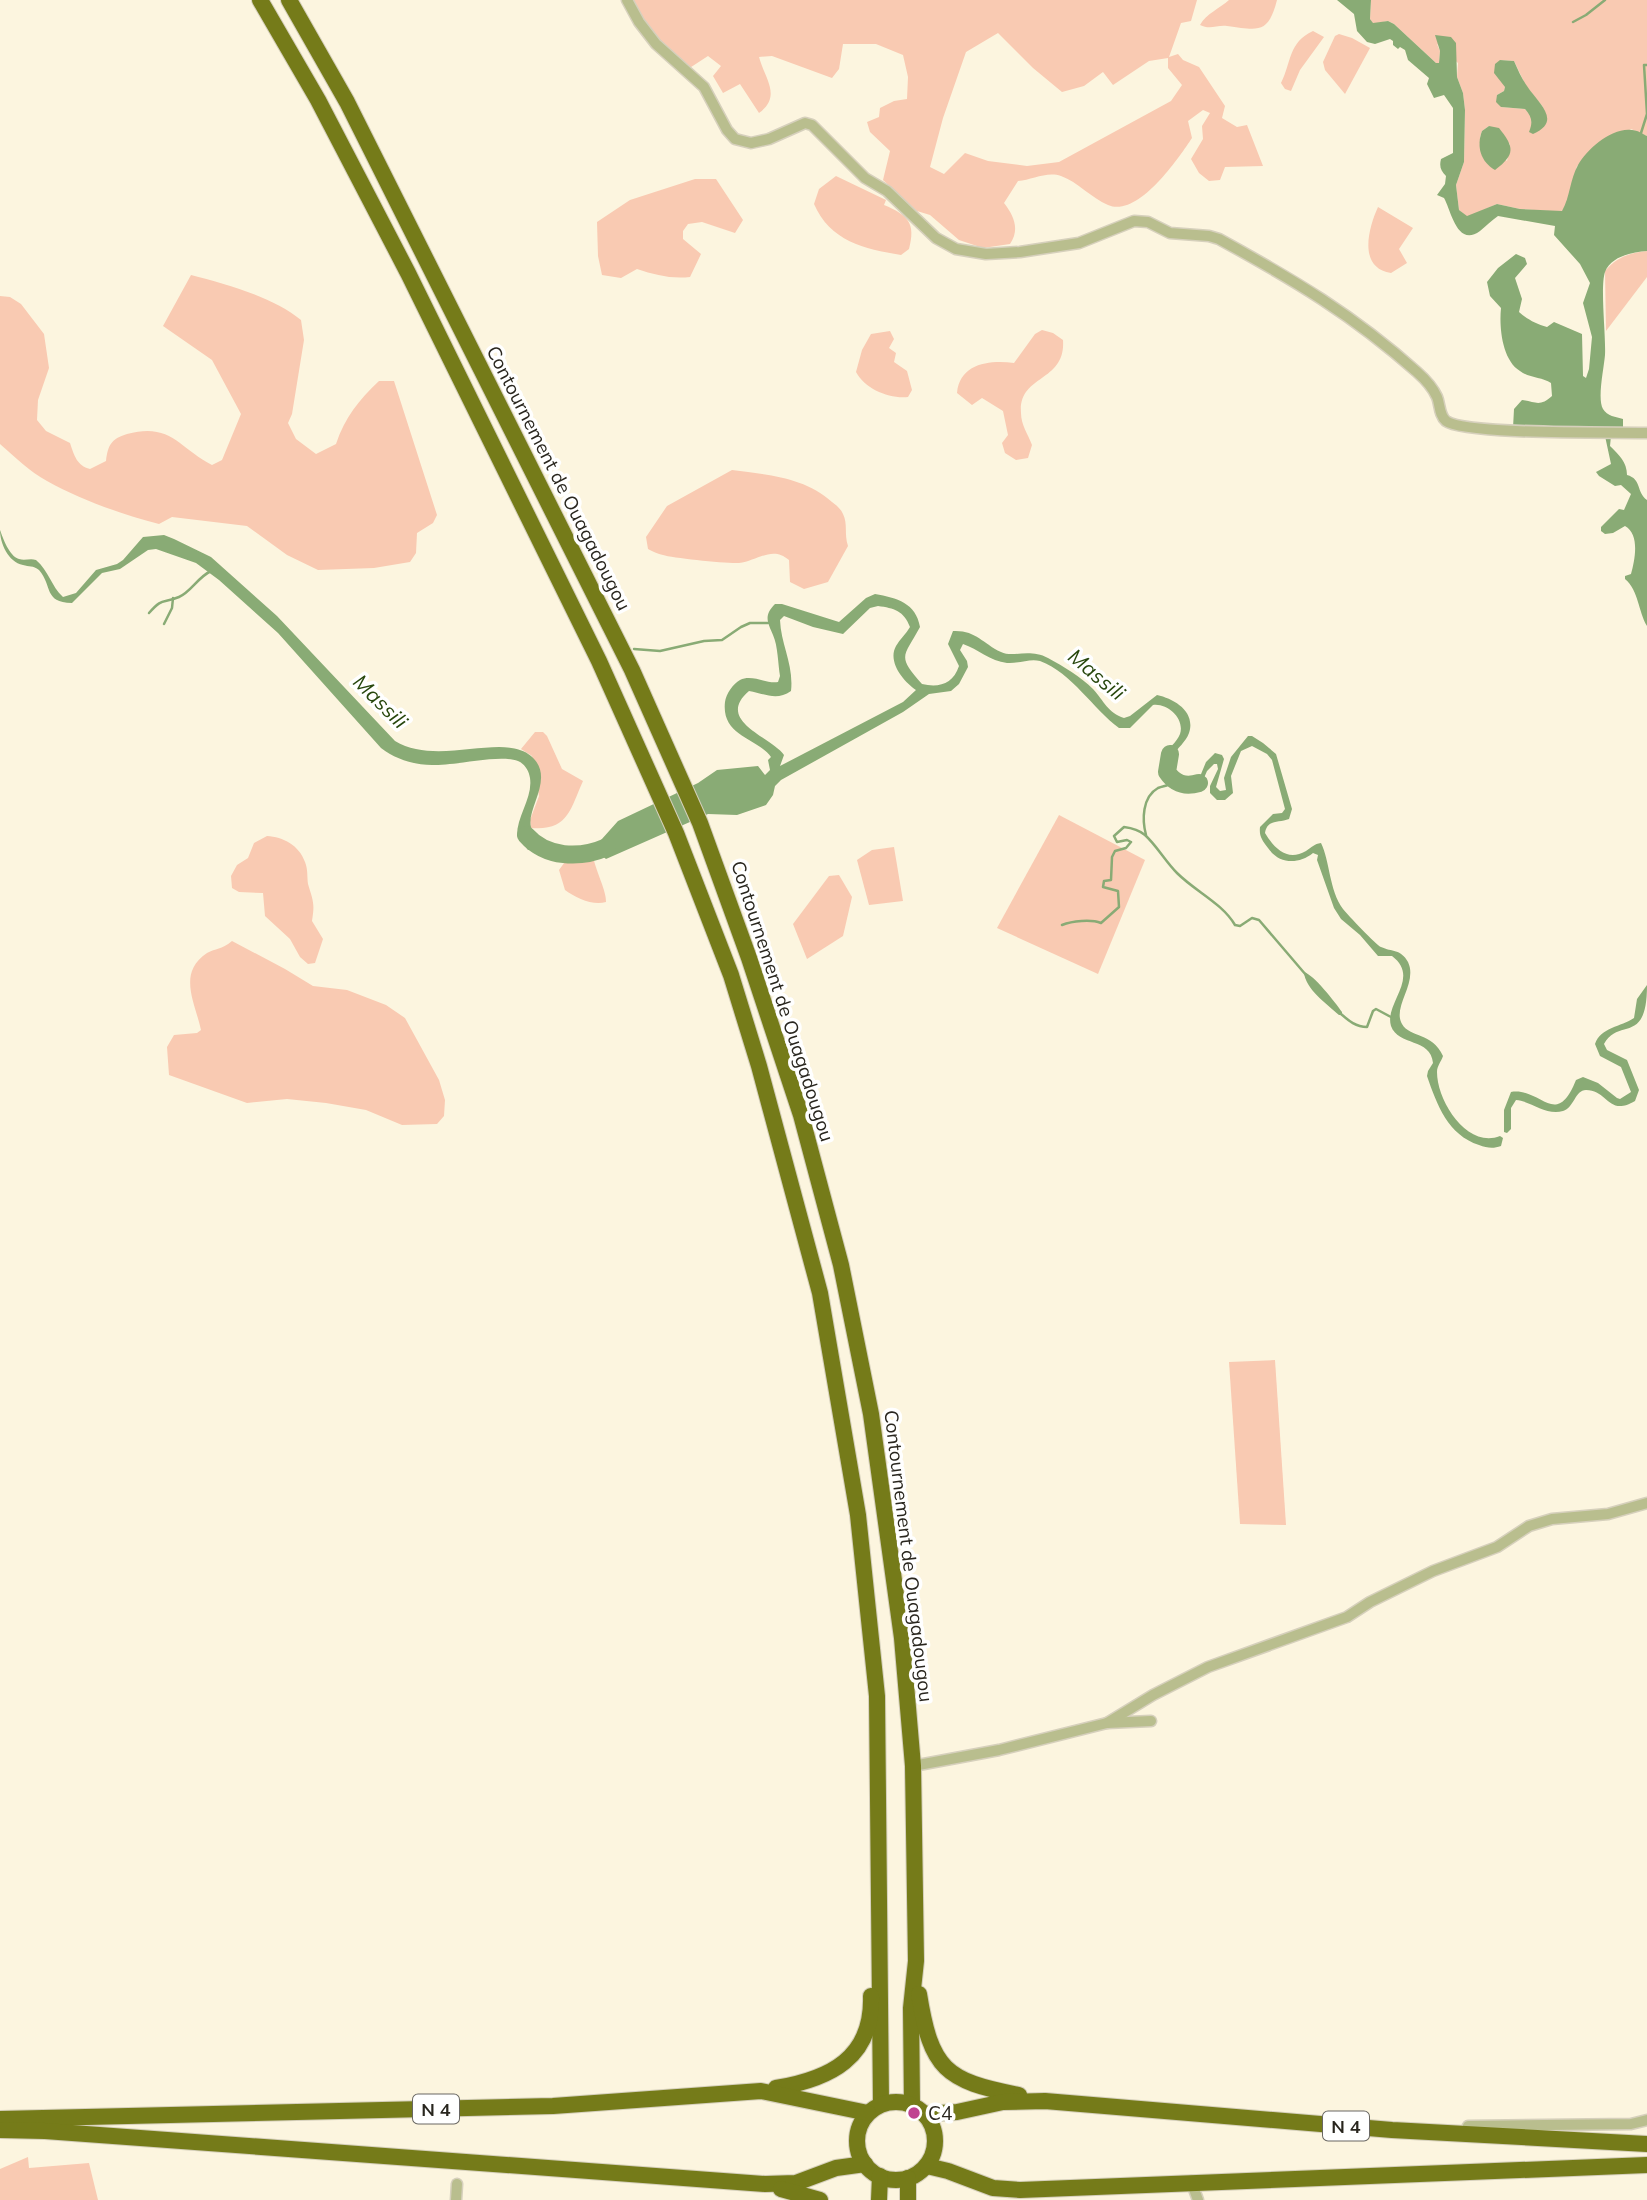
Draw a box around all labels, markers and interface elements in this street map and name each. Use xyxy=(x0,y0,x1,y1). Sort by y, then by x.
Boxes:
street label: Contournement de Ouagadougou xyxy=(482,342,636,614)
water label: Massili xyxy=(1063,643,1132,706)
water label: Massili xyxy=(348,668,414,734)
street label: Contournement de Ouagadougou xyxy=(726,858,840,1144)
street label: Contournement de Ouagadougou xyxy=(879,1409,939,1703)
road number: N 4 xyxy=(413,2094,459,2124)
place label: C4 xyxy=(928,2101,952,2125)
marker: C4 xyxy=(906,2105,922,2121)
road number: N 4 xyxy=(1323,2112,1369,2140)

